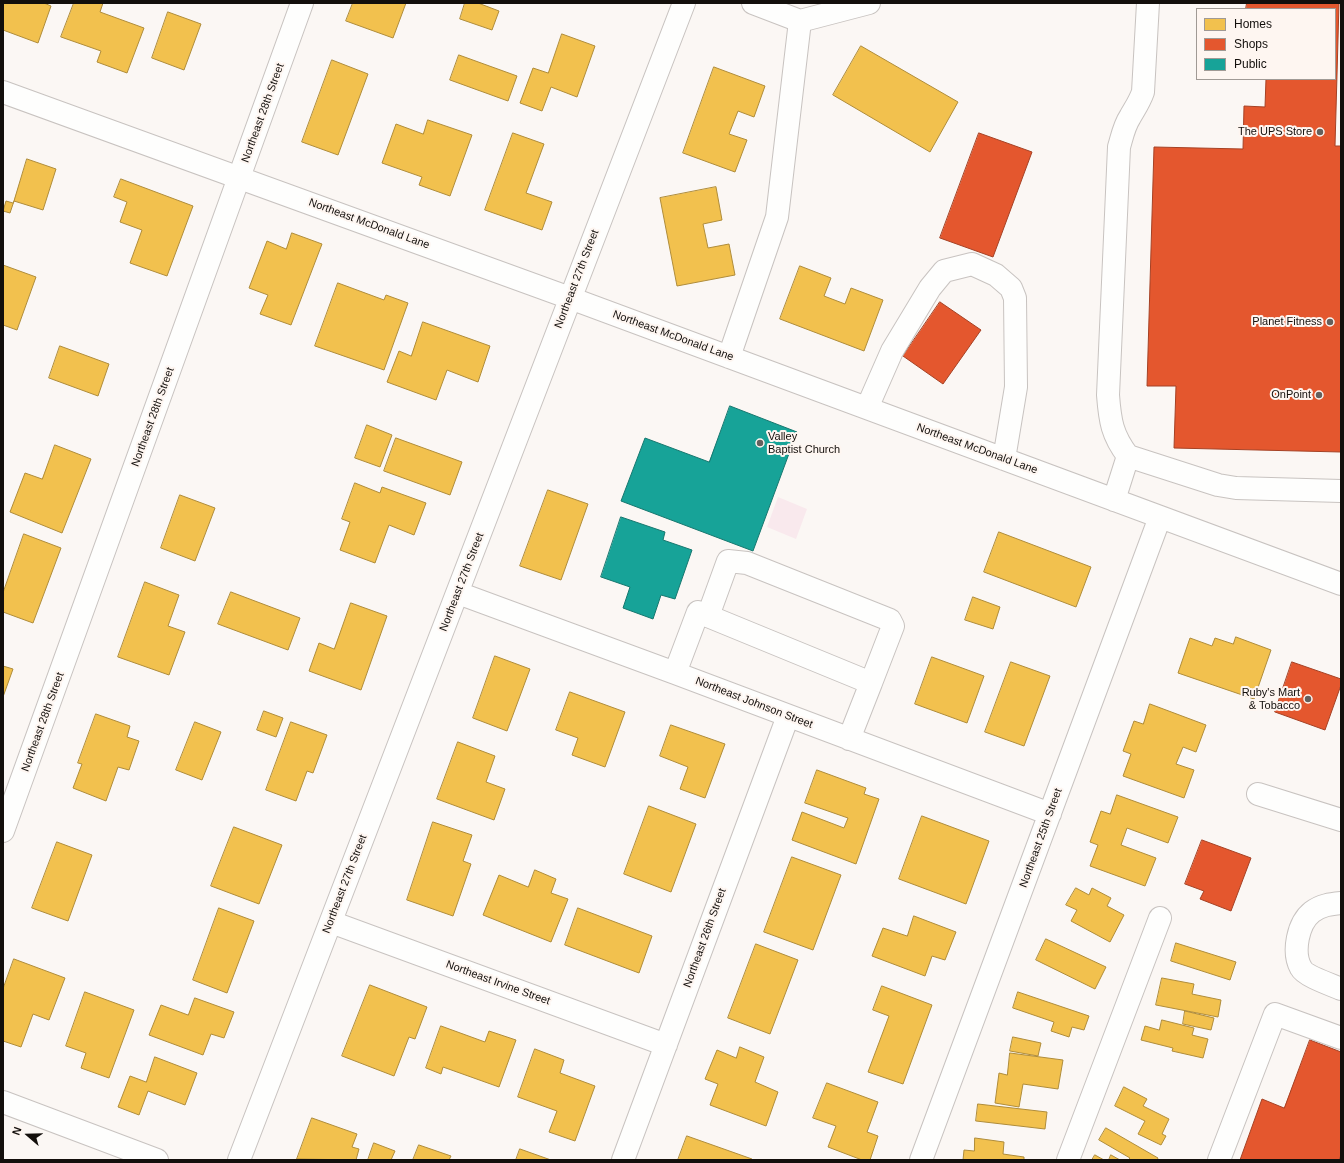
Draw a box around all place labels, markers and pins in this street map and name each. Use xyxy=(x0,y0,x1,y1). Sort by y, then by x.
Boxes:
place label: The UPS Store xyxy=(1238,125,1312,139)
marker: The UPS Store xyxy=(1315,127,1325,137)
place label: Planet Fitness xyxy=(1252,315,1322,329)
marker: Planet Fitness xyxy=(1325,317,1335,327)
place label: OnPoint xyxy=(1271,388,1311,402)
marker: OnPoint xyxy=(1314,390,1324,400)
place label: Valley Baptist Church xyxy=(768,430,840,456)
marker: Valley Baptist Church xyxy=(755,438,765,448)
place label: Ruby's Mart & Tobacco xyxy=(1242,686,1300,712)
marker: Ruby's Mart & Tobacco xyxy=(1303,694,1313,704)

